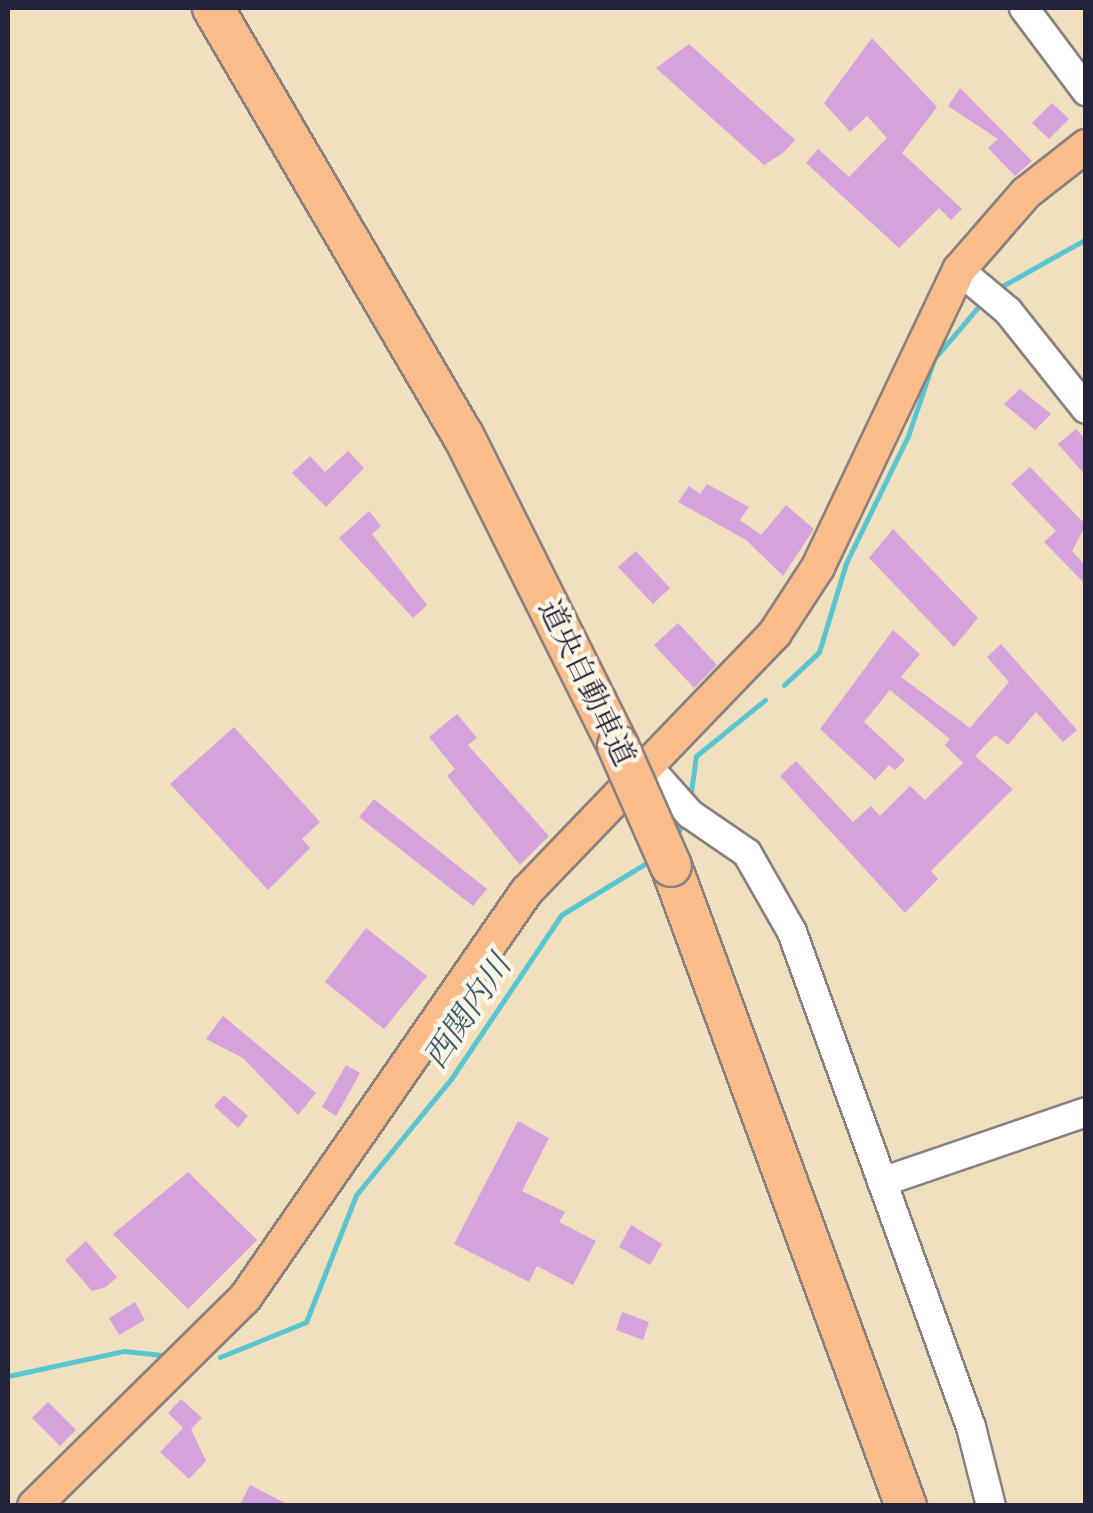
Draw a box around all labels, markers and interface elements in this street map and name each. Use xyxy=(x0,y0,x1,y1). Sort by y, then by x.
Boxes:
street label: 道央自動車道 xyxy=(530,594,642,772)
water label: 西関内川 xyxy=(416,948,520,1076)

